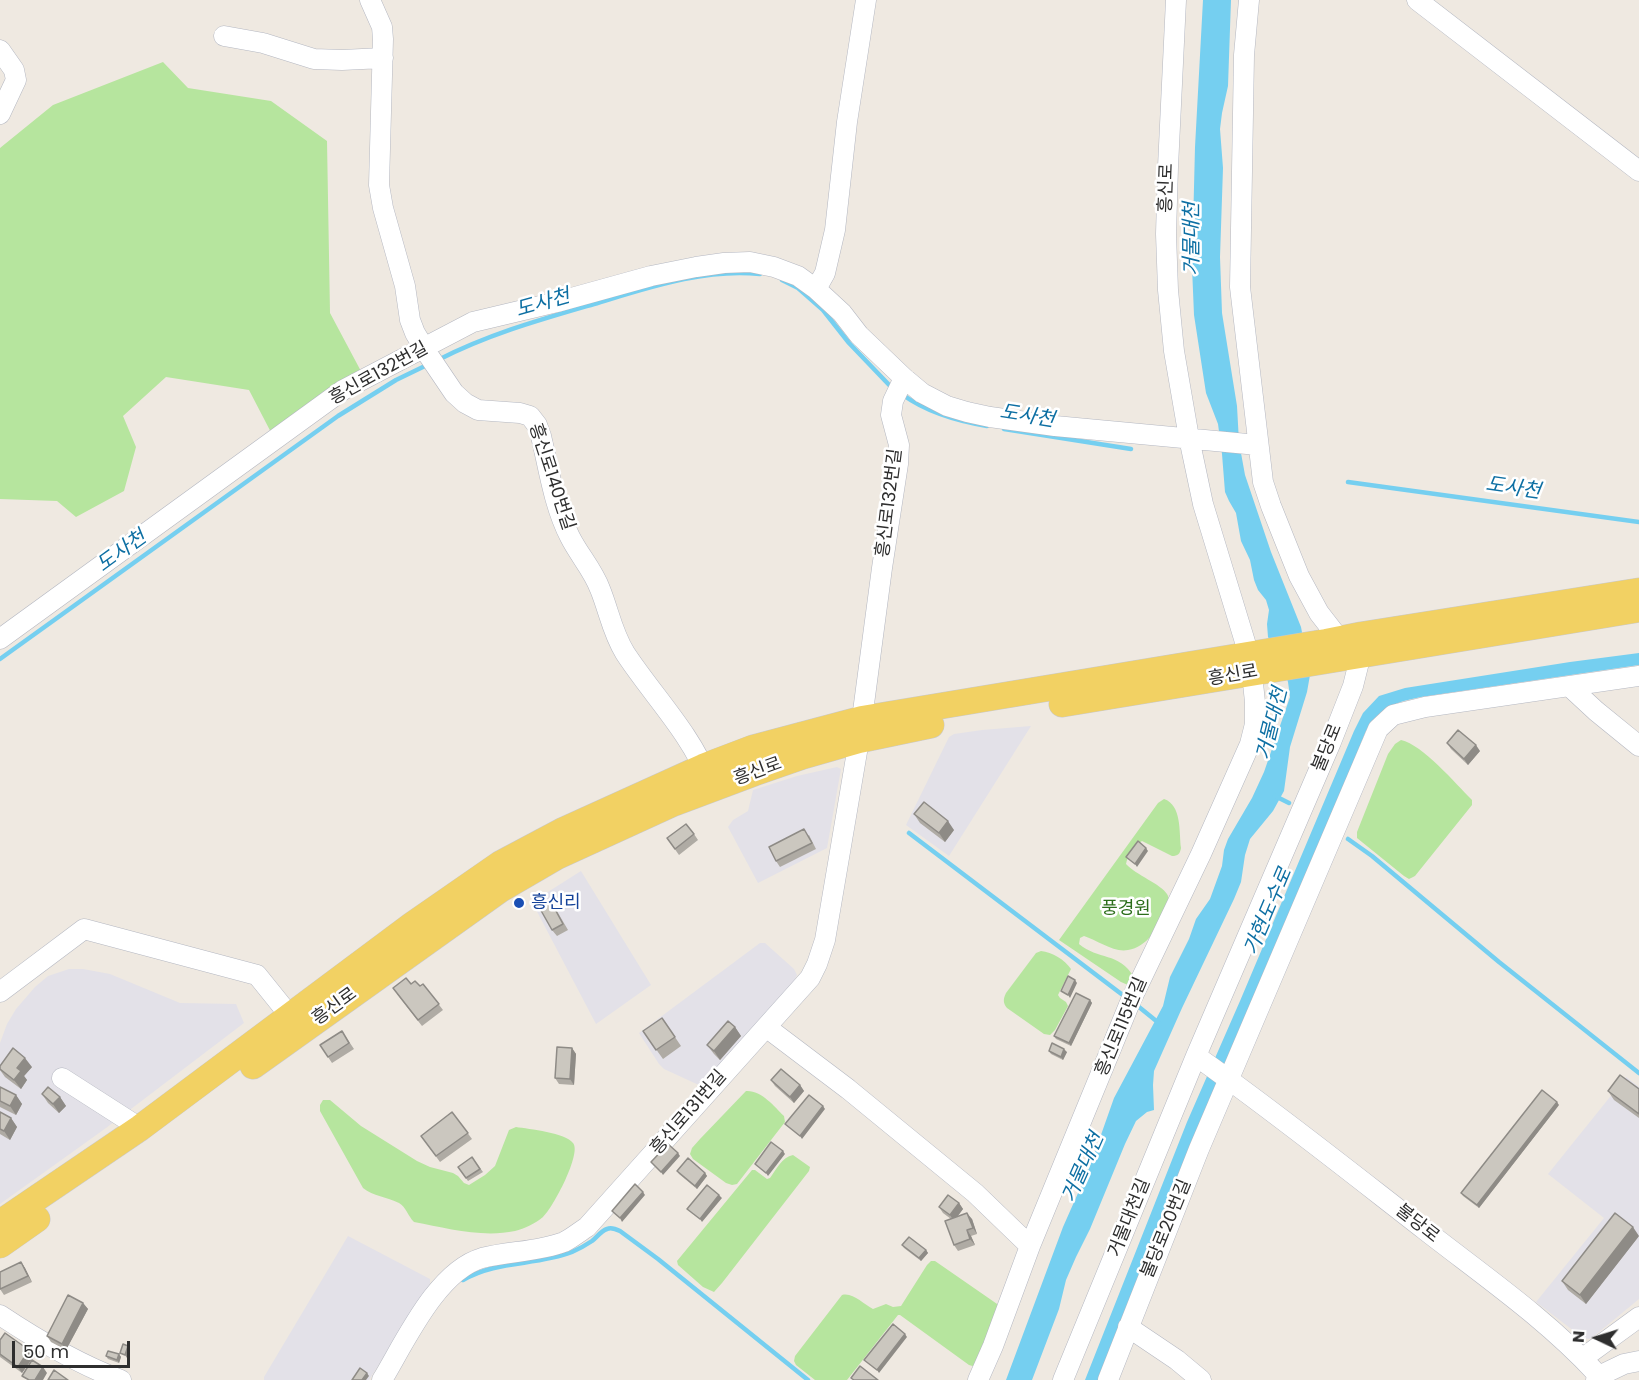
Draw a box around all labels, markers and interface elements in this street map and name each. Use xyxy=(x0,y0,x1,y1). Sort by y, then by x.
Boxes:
street label: 흥신로 xyxy=(1155,163,1179,213)
water label: 거물대천 xyxy=(1181,202,1205,276)
water label: 도사천 xyxy=(513,285,573,323)
street label: 흥신로132번길 xyxy=(326,338,432,410)
water label: 도사천 xyxy=(998,401,1056,433)
street label: 흥신로140번길 xyxy=(524,421,578,533)
street label: 흥신로132번길 xyxy=(873,447,907,559)
water label: 도사천 xyxy=(1484,473,1542,505)
water label: 도사천 xyxy=(93,526,151,578)
street label: 흥신로 xyxy=(1207,661,1259,691)
water label: 거물대천 xyxy=(1252,685,1294,763)
street label: 불당로 xyxy=(1309,721,1347,775)
street label: 흥신로 xyxy=(731,753,785,791)
water label: 가현도수로 xyxy=(1240,865,1298,959)
place label: 흥신리 xyxy=(531,892,581,914)
marker: 흥신리 xyxy=(512,896,526,910)
park label: 풍경원 xyxy=(1101,898,1151,920)
street label: 흥신로115번길 xyxy=(1091,974,1153,1080)
street label: 흥신로 xyxy=(309,984,361,1030)
street label: 흥신로131번길 xyxy=(646,1066,732,1160)
water label: 거물대천 xyxy=(1058,1130,1110,1206)
street label: 거물대천길 xyxy=(1104,1176,1156,1260)
street label: 불당로20번길 xyxy=(1137,1177,1197,1281)
street label: 불당로 xyxy=(1391,1200,1443,1248)
north arrow xyxy=(1567,1308,1627,1368)
scale bar xyxy=(15,1329,134,1367)
text: N xyxy=(1567,1330,1590,1344)
text: 50 m xyxy=(23,1339,69,1364)

